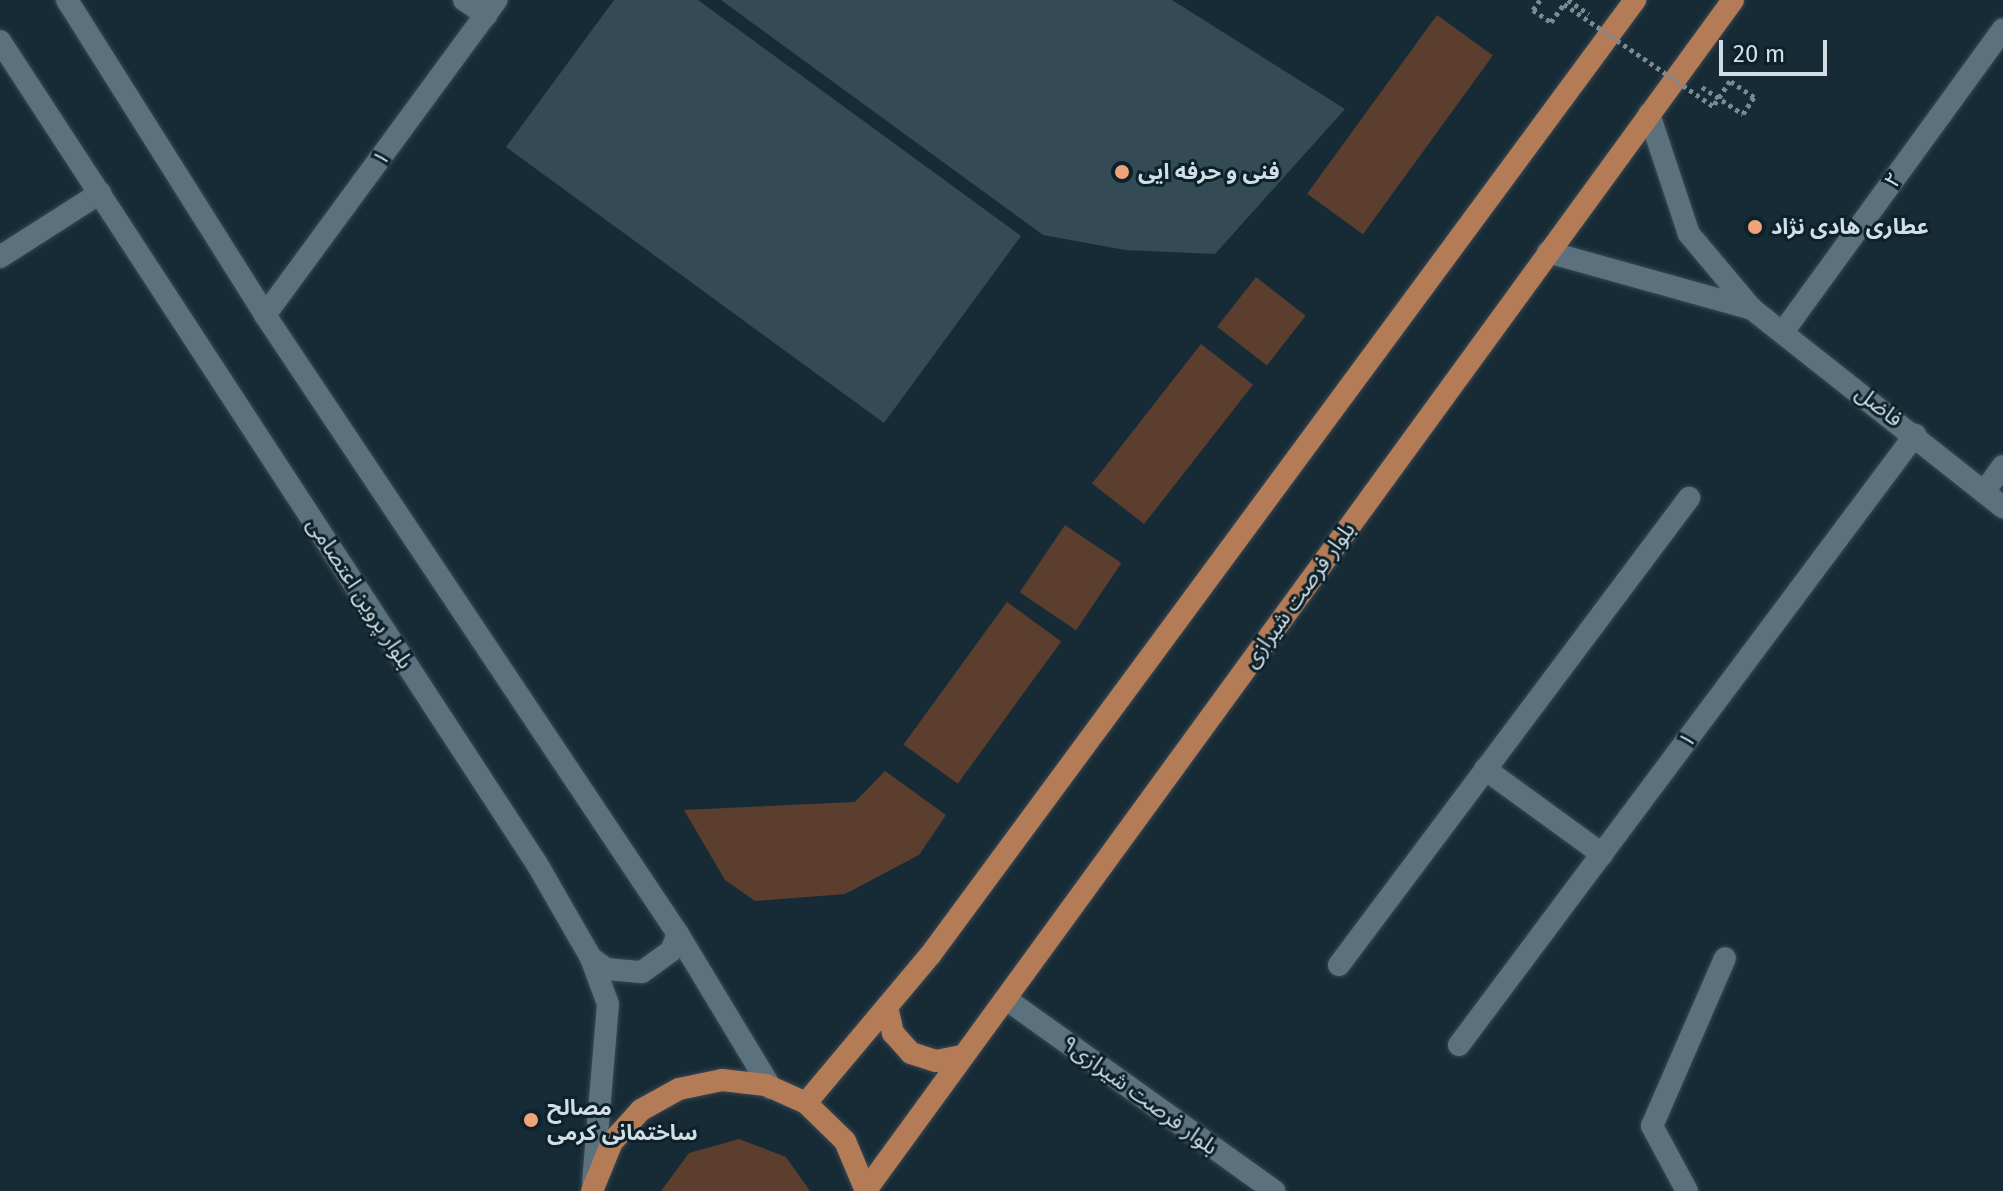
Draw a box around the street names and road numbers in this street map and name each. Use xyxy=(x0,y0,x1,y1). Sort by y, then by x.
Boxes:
street label: ۱ xyxy=(367,145,395,171)
street label: ۲ xyxy=(1879,167,1907,193)
street label: فاضل xyxy=(1850,380,1908,432)
street label: بلوار پروین اعتصامی xyxy=(301,512,419,674)
street label: بلوار فرصت شیرازی xyxy=(1237,517,1361,673)
street label: ۱ xyxy=(1673,727,1701,753)
street label: ۹بلوار فرصت شیرازی xyxy=(1057,1030,1223,1160)

